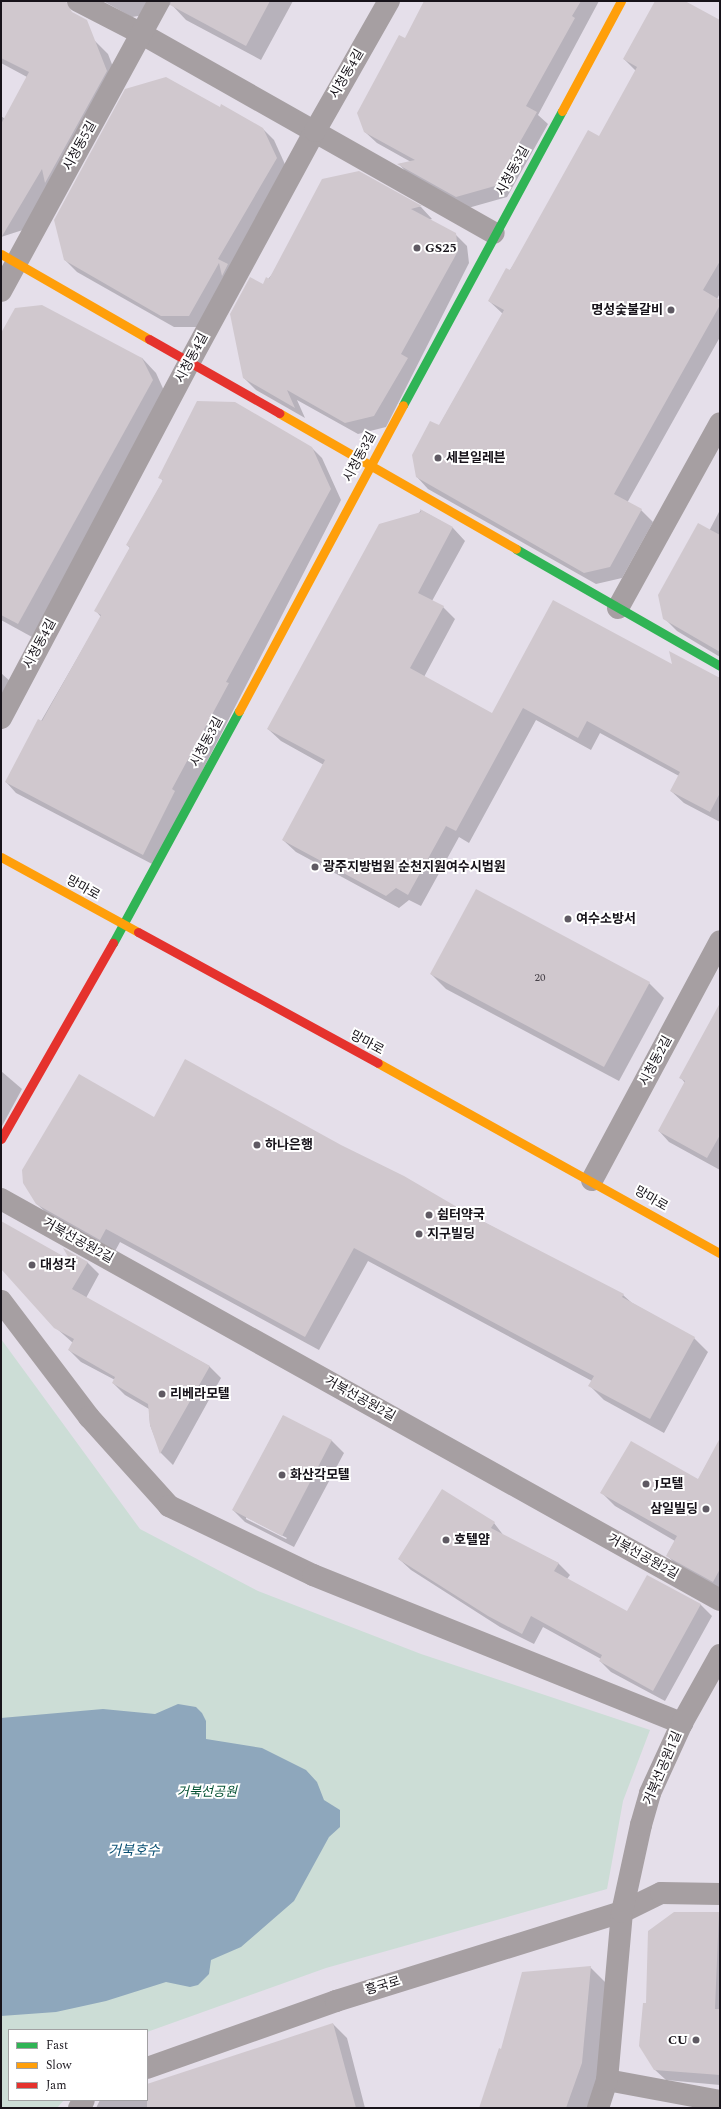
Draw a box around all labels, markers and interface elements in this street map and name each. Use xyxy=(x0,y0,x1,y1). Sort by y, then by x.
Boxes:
street label: 시청동4길 xyxy=(327,47,367,101)
street label: 시청동5길 xyxy=(60,118,100,174)
street label: 시청동3길 xyxy=(493,143,533,199)
place label: GS25 xyxy=(425,240,457,256)
marker: GS25 xyxy=(412,243,422,253)
place label: 명성숯불갈비 xyxy=(591,302,663,318)
marker: 명성숯불갈비 xyxy=(666,305,676,315)
street label: 시청동4길 xyxy=(172,330,212,386)
street label: 시청동3길 xyxy=(340,429,380,485)
place label: 세븐일레븐 xyxy=(446,450,506,466)
marker: 세븐일레븐 xyxy=(433,453,443,463)
street label: 시청동4길 xyxy=(20,616,60,672)
street label: 시청동3길 xyxy=(187,714,227,770)
place label: 광주지방법원 순천지원여수시법원 xyxy=(323,859,506,875)
marker: 광주지방법원 순천지원여수시법원 xyxy=(310,862,320,872)
street label: 망마로 xyxy=(64,872,102,904)
place label: 여수소방서 xyxy=(576,911,636,927)
marker: 여수소방서 xyxy=(563,914,573,924)
house number: 20 xyxy=(535,971,545,985)
street label: 망마로 xyxy=(347,1028,387,1058)
street label: 시청동2길 xyxy=(636,1033,676,1089)
place label: 하나은행 xyxy=(265,1137,313,1153)
marker: 하나은행 xyxy=(252,1140,262,1150)
street label: 망마로 xyxy=(632,1183,670,1215)
place label: 쉼터약국 xyxy=(437,1207,485,1223)
marker: 쉼터약국 xyxy=(424,1210,434,1220)
street label: 거북선공원2길 xyxy=(40,1215,116,1267)
place label: 지구빌딩 xyxy=(427,1226,475,1242)
marker: 지구빌딩 xyxy=(414,1229,424,1239)
place label: 대성각 xyxy=(40,1257,76,1273)
marker: 대성각 xyxy=(27,1260,37,1270)
street label: 거북선공원2길 xyxy=(322,1373,398,1425)
place label: 리베라모텔 xyxy=(170,1386,230,1402)
marker: 리베라모텔 xyxy=(157,1389,167,1399)
place label: 화산각모텔 xyxy=(290,1467,350,1483)
marker: 화산각모텔 xyxy=(277,1470,287,1480)
place label: J모텔 xyxy=(654,1476,684,1492)
marker: J모텔 xyxy=(641,1479,651,1489)
place label: 삼일빌딩 xyxy=(650,1501,698,1517)
marker: 삼일빌딩 xyxy=(701,1504,711,1514)
street label: 거북선공원2길 xyxy=(605,1531,681,1583)
place label: 호텔얌 xyxy=(454,1532,490,1548)
marker: 호텔얌 xyxy=(441,1535,451,1545)
street label: 거북선공원1길 xyxy=(641,1729,685,1807)
park label: 거북선공원 xyxy=(177,1784,237,1800)
water label: 거북호수 xyxy=(108,1843,160,1859)
street label: 흥국로 xyxy=(364,1973,402,1999)
legend xyxy=(8,2029,148,2101)
place label: CU xyxy=(668,2032,688,2048)
marker: CU xyxy=(691,2035,701,2045)
text: Fast xyxy=(46,2036,68,2055)
text: Slow xyxy=(46,2056,71,2075)
text: Jam xyxy=(46,2076,67,2095)

